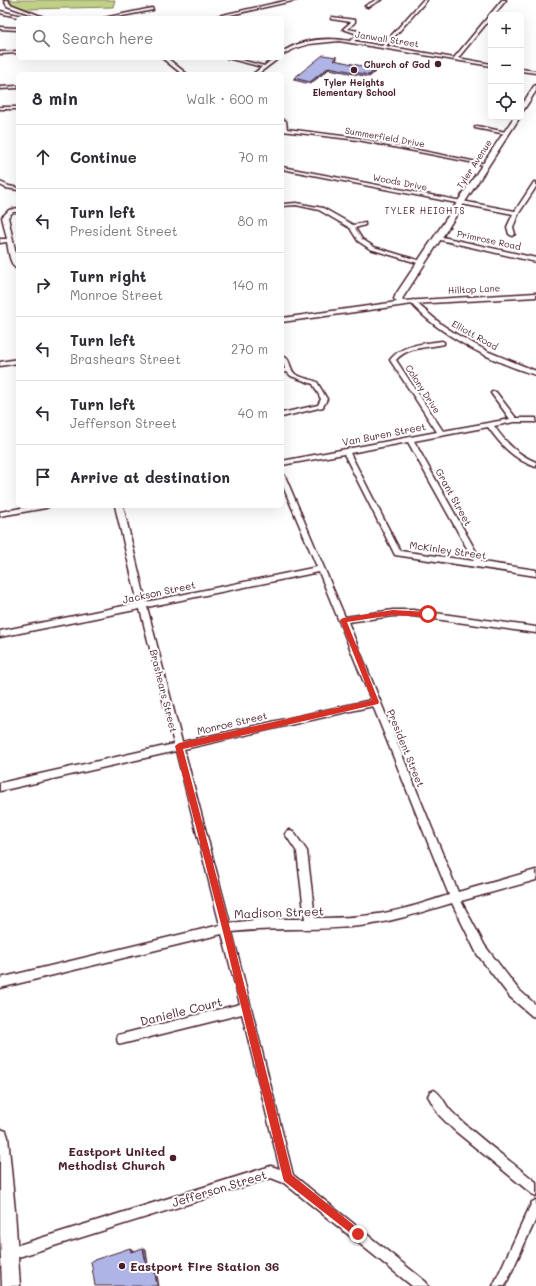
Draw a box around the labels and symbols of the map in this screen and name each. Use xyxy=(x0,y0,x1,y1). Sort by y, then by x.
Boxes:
street label: Janwall Street xyxy=(354,29,420,49)
place label: Church of God xyxy=(364,59,430,70)
marker: Church of God xyxy=(433,59,443,69)
marker: Tyler Heights Elementary School xyxy=(349,65,359,75)
place label: Tyler Heights Elementary School xyxy=(312,77,396,99)
street label: Summerfield Drive xyxy=(344,125,426,149)
street label: Tyler Avenue xyxy=(454,137,494,191)
street label: Woods Drive xyxy=(372,171,428,193)
district label: TYLER HEIGHTS xyxy=(384,205,466,216)
street label: Primrose Road xyxy=(456,228,522,252)
street label: Hilltop Lane xyxy=(448,282,500,296)
street label: Elliott Road xyxy=(450,318,500,352)
street label: Colony Drive xyxy=(403,363,443,415)
street label: Van Buren Street xyxy=(341,419,427,449)
street label: Grant Street xyxy=(432,466,476,528)
street label: McKinley Street xyxy=(409,538,487,562)
street label: Jackson Street xyxy=(121,577,197,607)
route start xyxy=(419,605,437,623)
street label: Brashears Street xyxy=(147,648,181,734)
street label: President Street xyxy=(384,707,428,789)
street label: Monroe Street xyxy=(196,708,268,738)
street label: Madison Street xyxy=(234,902,324,922)
street label: Danielle Court xyxy=(138,993,224,1029)
place label: Eastport United Methodist Church xyxy=(58,1143,165,1173)
marker: Eastport United Methodist Church xyxy=(168,1153,178,1163)
street label: Jefferson Street xyxy=(170,1166,268,1210)
route end xyxy=(349,1225,367,1243)
place label: Eastport Fire Station 36 xyxy=(130,1258,279,1274)
marker: Eastport Fire Station 36 xyxy=(117,1261,127,1271)

